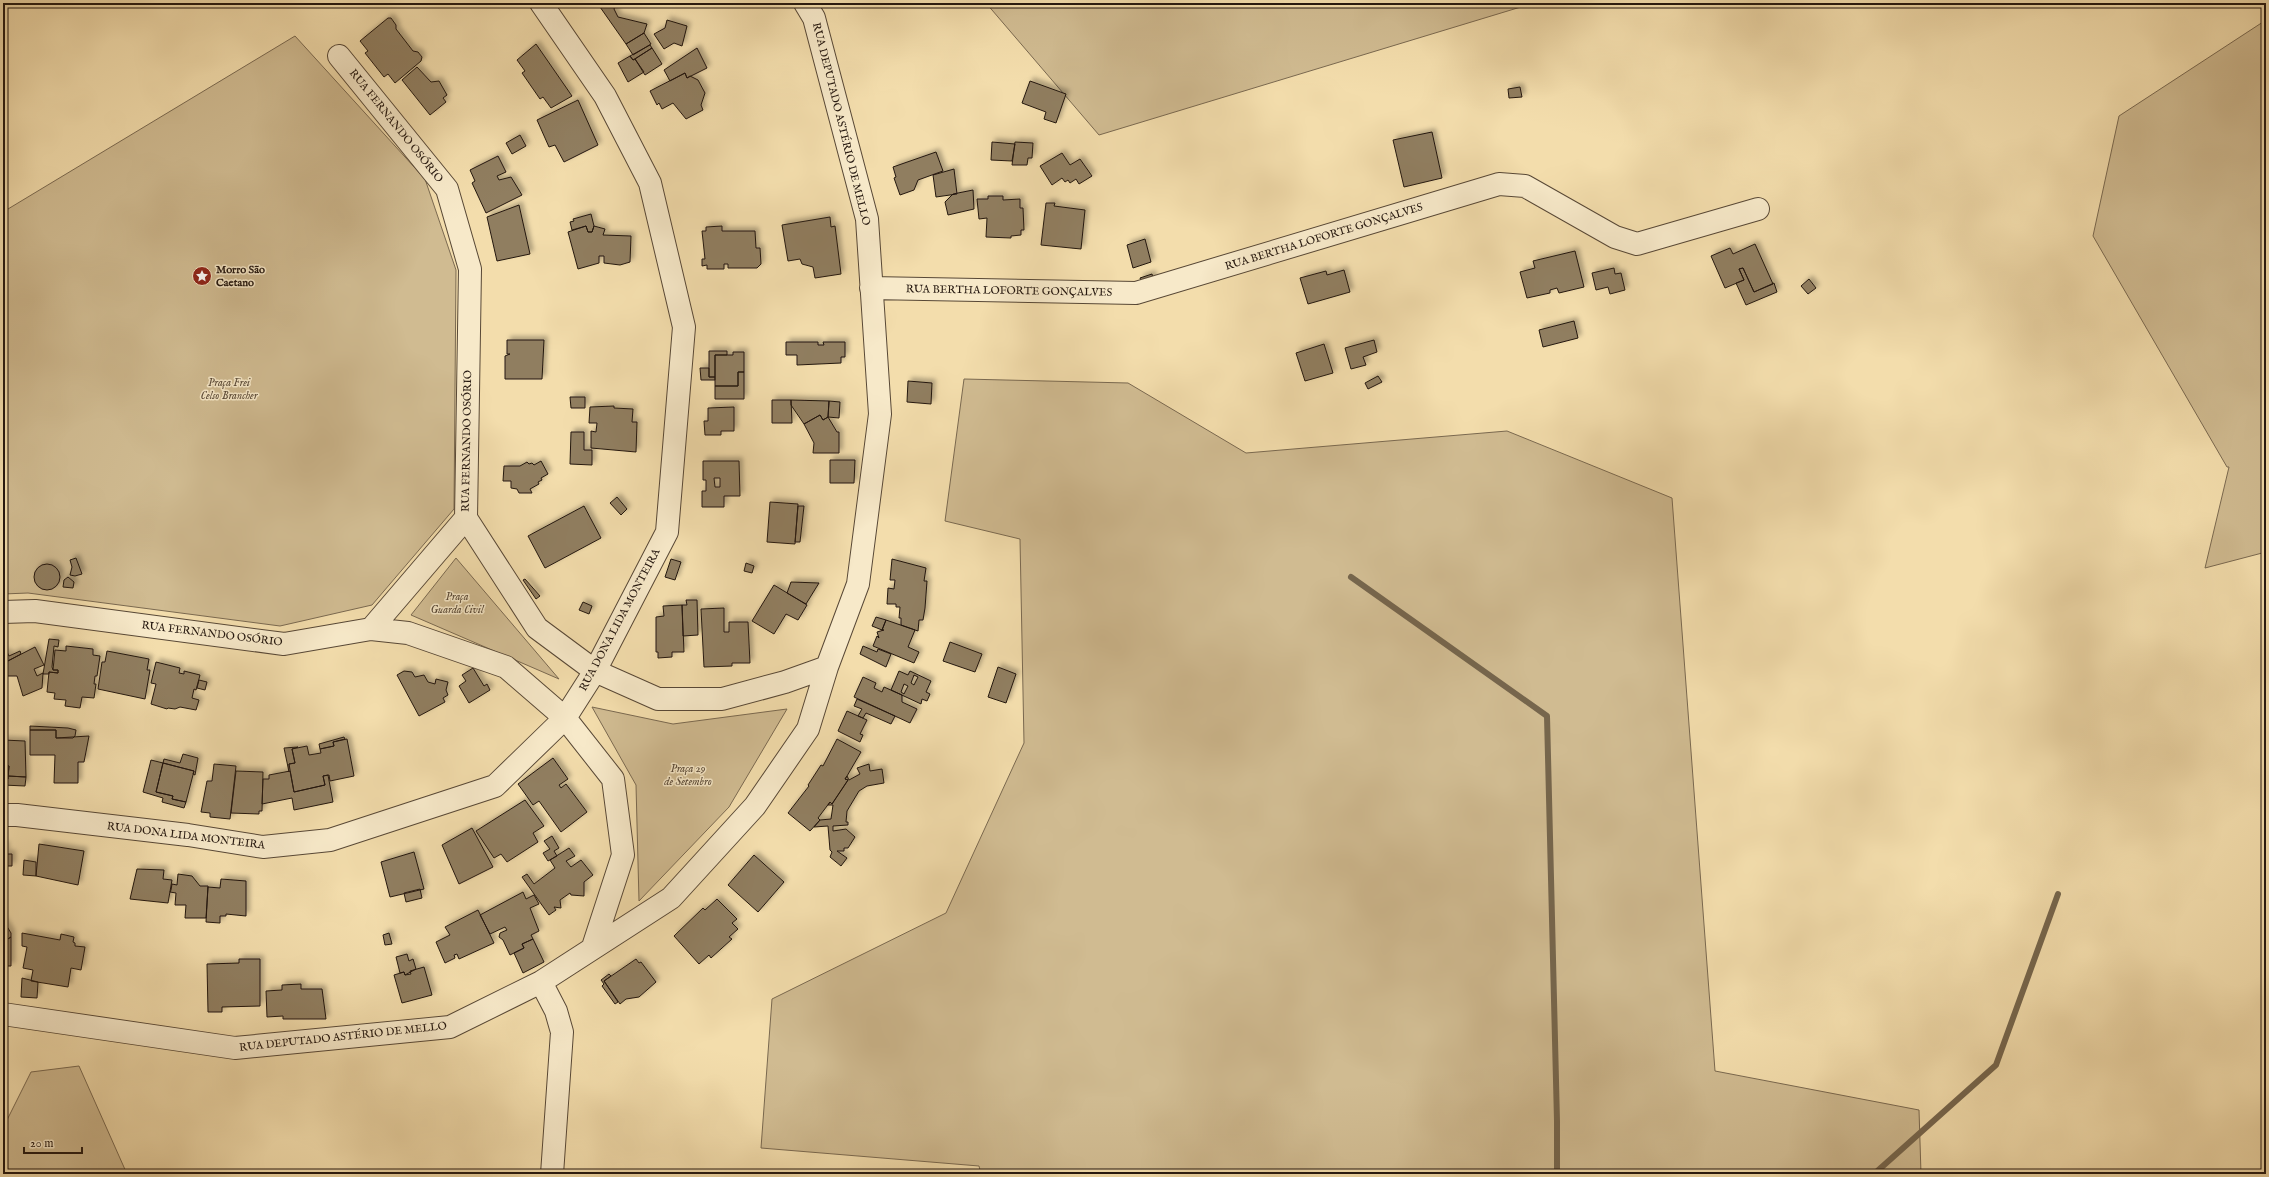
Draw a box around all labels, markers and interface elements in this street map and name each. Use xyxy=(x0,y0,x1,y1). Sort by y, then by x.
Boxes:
street label: RUA DEPUTADO ASTÉRIO DE MELLO xyxy=(809,21,873,227)
street label: RUA FERNANDO OSÓRIO xyxy=(346,66,446,186)
street label: RUA BERTHA LOFORTE GONÇALVES xyxy=(1223,200,1425,274)
place label: Morro São Caetano xyxy=(216,263,265,290)
place icon: Morro São Caetano xyxy=(191,265,213,287)
street label: RUA BERTHA LOFORTE GONÇALVES xyxy=(906,282,1113,300)
street label: RUA FERNANDO OSÓRIO xyxy=(459,370,475,512)
park label: Praça Frei Celso Brancher xyxy=(200,376,259,403)
street label: RUA DONA LIDA MONTEIRA xyxy=(576,546,664,694)
park label: Praça Guarda Civil xyxy=(431,590,485,617)
street label: RUA FERNANDO OSÓRIO xyxy=(141,618,283,650)
park label: Praça 29 de Setembro xyxy=(663,762,712,789)
street label: RUA DONA LIDA MONTEIRA xyxy=(106,819,266,853)
street label: RUA DEPUTADO ASTÉRIO DE MELLO xyxy=(238,1019,448,1055)
scale bar xyxy=(24,1129,82,1155)
text: 20 m xyxy=(30,1136,53,1151)

